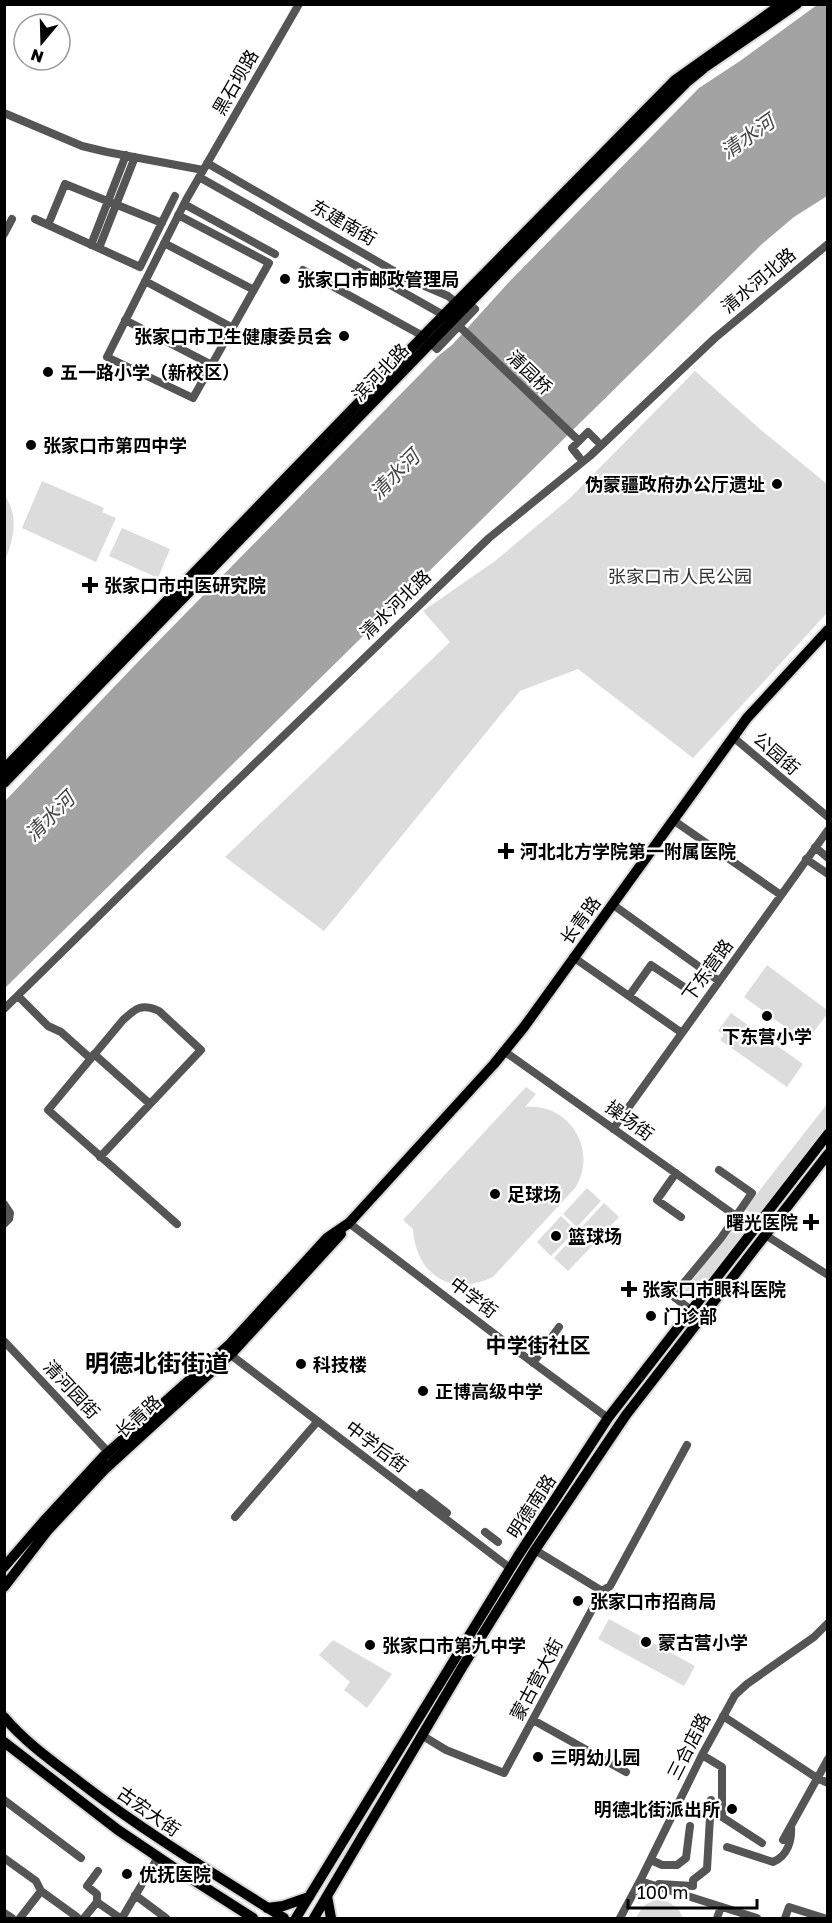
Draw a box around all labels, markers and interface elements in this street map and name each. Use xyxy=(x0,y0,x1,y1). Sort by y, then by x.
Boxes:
north arrow xyxy=(12,12,72,72)
text: N xyxy=(28,45,46,68)
street label: 黑石坝路 xyxy=(207,45,263,119)
water label: 清水河 xyxy=(716,107,782,163)
street label: 东建南街 xyxy=(307,194,381,250)
street label: 清水河北路 xyxy=(716,243,800,317)
place label: 张家口市邮政管理局 xyxy=(297,268,459,290)
marker: 张家口市邮政管理局 xyxy=(278,272,292,286)
place label: 张家口市卫生健康委员会 xyxy=(134,325,332,347)
marker: 张家口市卫生健康委员会 xyxy=(337,329,351,343)
street label: 滨河北路 xyxy=(347,338,413,406)
street label: 清园桥 xyxy=(503,345,557,399)
place label: 五一路小学（新校区） xyxy=(60,361,240,383)
marker: 五一路小学（新校区） xyxy=(41,365,55,379)
place label: 张家口市第四中学 xyxy=(43,434,187,456)
marker: 张家口市第四中学 xyxy=(24,438,38,452)
water label: 清水河 xyxy=(364,441,427,504)
place label: 伪蒙疆政府办公厅遗址 xyxy=(585,473,765,495)
marker: 伪蒙疆政府办公厅遗址 xyxy=(770,477,784,491)
street label: 清水河北路 xyxy=(355,565,435,643)
park label: 张家口市人民公园 xyxy=(608,565,752,587)
place label: 张家口市中医研究院 xyxy=(104,574,266,596)
marker: 张家口市中医研究院 xyxy=(81,576,99,594)
street label: 公园街 xyxy=(749,727,805,779)
water label: 清水河 xyxy=(19,783,82,846)
place label: 河北北方学院第一附属医院 xyxy=(520,840,736,862)
marker: 河北北方学院第一附属医院 xyxy=(497,842,515,860)
street label: 长青路 xyxy=(555,892,605,948)
street label: 下东营路 xyxy=(677,934,737,1006)
marker: 下东营小学 xyxy=(760,1009,774,1023)
place label: 下东营小学 xyxy=(722,1025,812,1047)
street label: 操场街 xyxy=(602,1095,658,1145)
place label: 足球场 xyxy=(507,1183,561,1205)
marker: 足球场 xyxy=(488,1187,502,1201)
place label: 曙光医院 xyxy=(726,1211,798,1233)
marker: 曙光医院 xyxy=(802,1213,820,1231)
place label: 篮球场 xyxy=(568,1225,622,1247)
marker: 篮球场 xyxy=(549,1229,563,1243)
street label: 中学街 xyxy=(446,1272,502,1322)
place label: 张家口市眼科医院 xyxy=(642,1278,786,1300)
marker: 张家口市眼科医院 xyxy=(620,1280,638,1298)
place label: 门诊部 xyxy=(663,1305,717,1327)
marker: 门诊部 xyxy=(644,1309,658,1323)
district label: 中学街社区 xyxy=(486,1332,591,1358)
district label: 明德北街街道 xyxy=(85,1348,229,1377)
place label: 科技楼 xyxy=(313,1353,367,1375)
street label: 清河园街 xyxy=(39,1355,105,1423)
marker: 科技楼 xyxy=(294,1357,308,1371)
place label: 正博高级中学 xyxy=(435,1380,543,1402)
marker: 正博高级中学 xyxy=(416,1384,430,1398)
street label: 长青路 xyxy=(111,1390,165,1442)
street label: 中学后街 xyxy=(342,1416,412,1476)
street label: 明德南路 xyxy=(502,1470,560,1542)
place label: 张家口市招商局 xyxy=(590,1590,716,1612)
marker: 张家口市招商局 xyxy=(571,1594,585,1608)
place label: 蒙古营小学 xyxy=(658,1631,748,1653)
place label: 张家口市第九中学 xyxy=(382,1634,526,1656)
street label: 蒙古营大街 xyxy=(505,1634,567,1724)
marker: 蒙古营小学 xyxy=(639,1635,653,1649)
marker: 张家口市第九中学 xyxy=(363,1638,377,1652)
street label: 三合店路 xyxy=(662,1709,714,1783)
place label: 三明幼儿园 xyxy=(550,1746,640,1768)
marker: 三明幼儿园 xyxy=(531,1750,545,1764)
street label: 古宏大街 xyxy=(113,1781,185,1841)
place label: 明德北街派出所 xyxy=(594,1798,720,1820)
marker: 明德北街派出所 xyxy=(725,1802,739,1816)
place label: 优抚医院 xyxy=(139,1863,211,1885)
marker: 优抚医院 xyxy=(120,1867,134,1881)
scale bar xyxy=(628,1872,757,1910)
text: 100 m xyxy=(637,1881,688,1903)

